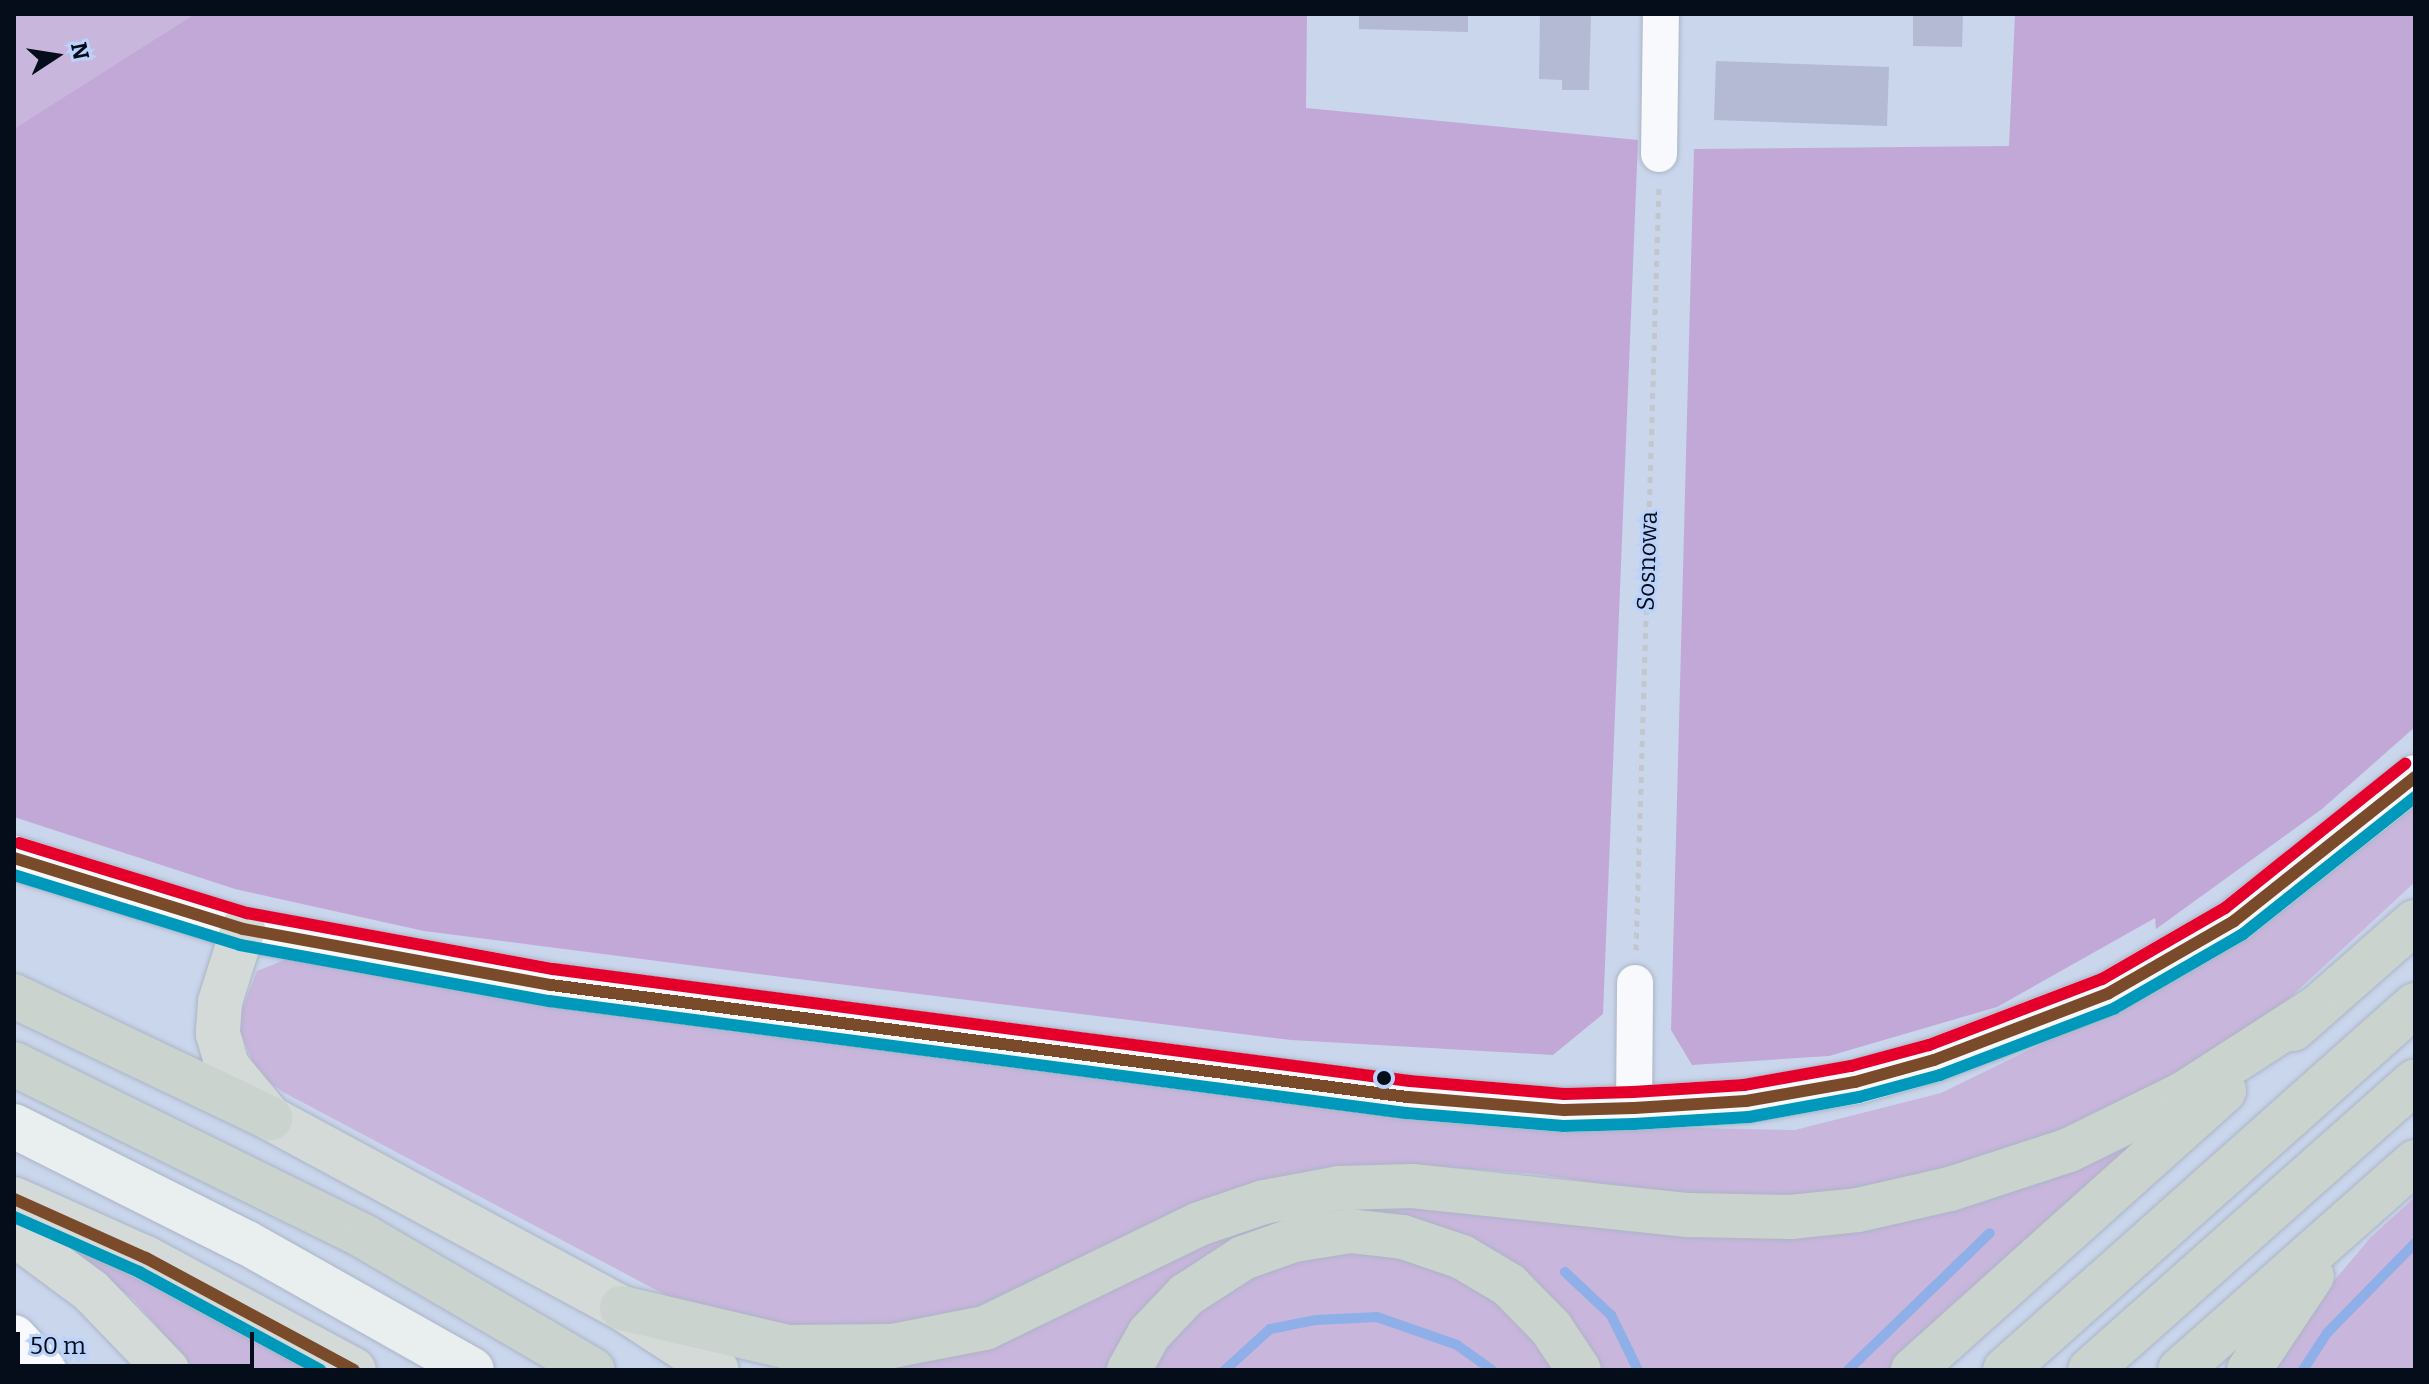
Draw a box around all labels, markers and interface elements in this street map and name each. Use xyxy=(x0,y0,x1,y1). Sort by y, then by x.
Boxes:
north arrow xyxy=(16,16,96,96)
text: N xyxy=(65,40,95,62)
street label: Sosnowa xyxy=(1632,511,1664,611)
unlabelled marker xyxy=(1376,1070,1392,1086)
scale bar xyxy=(20,1316,258,1366)
text: 50 m xyxy=(30,1332,86,1360)

